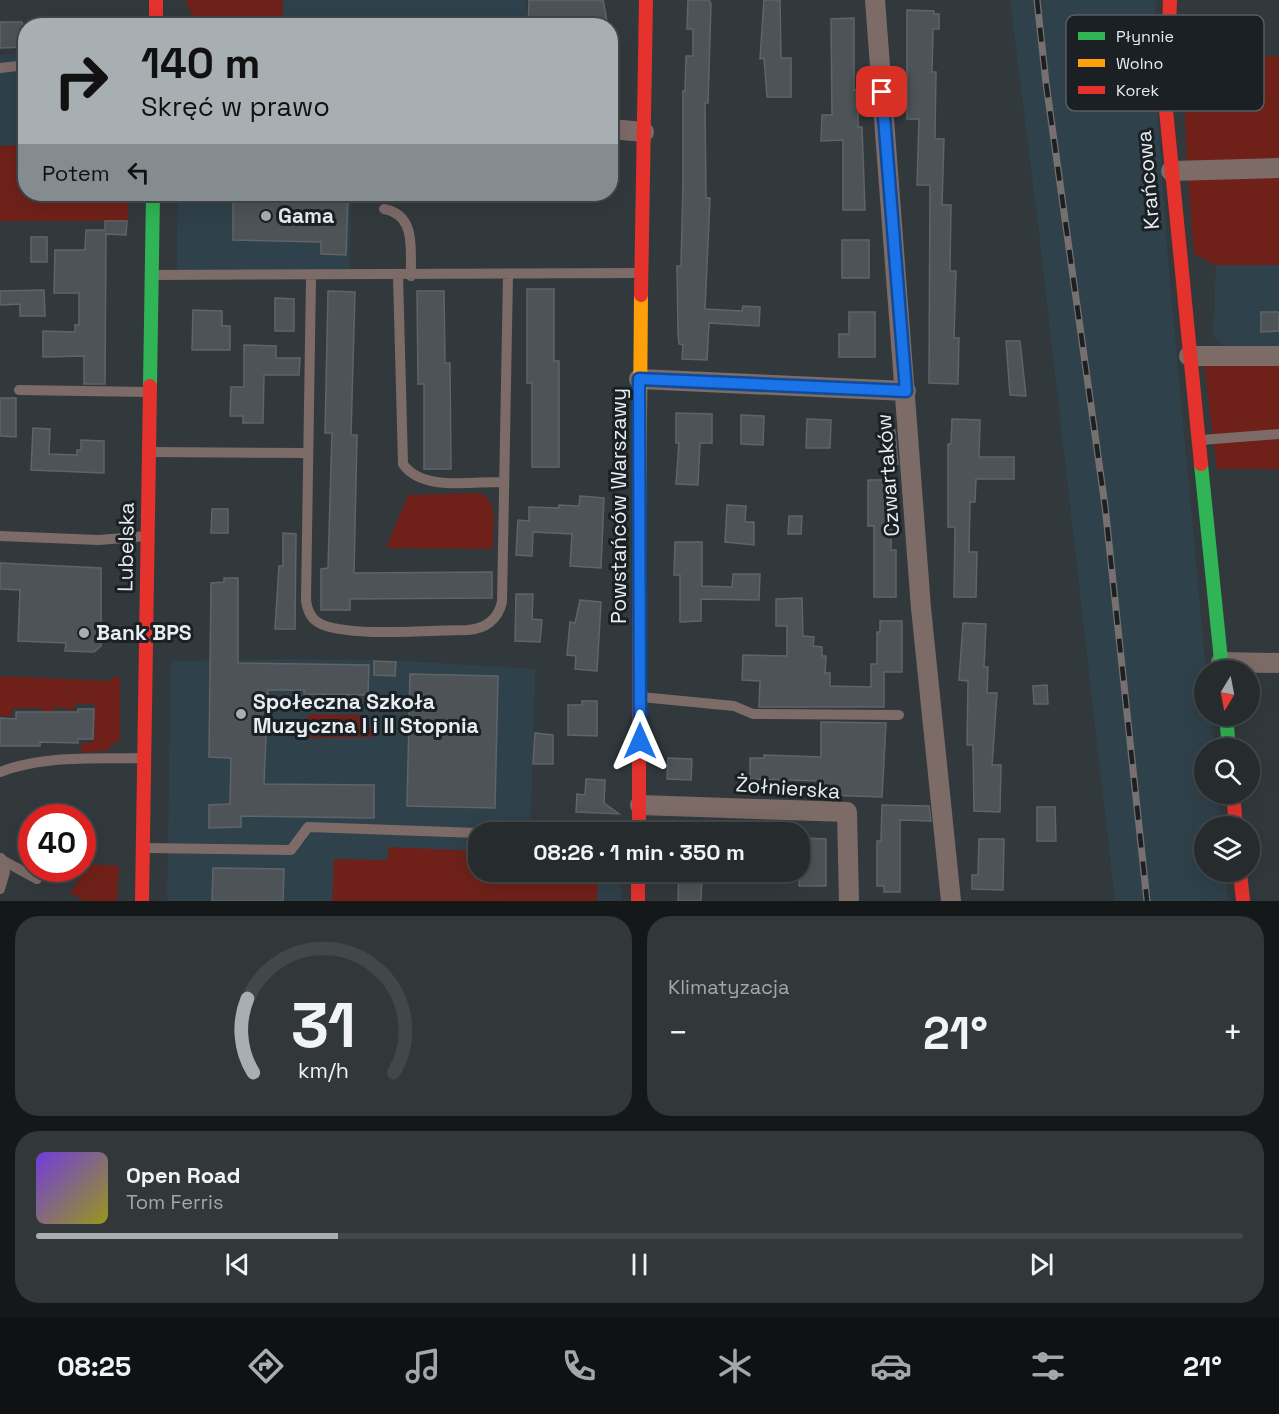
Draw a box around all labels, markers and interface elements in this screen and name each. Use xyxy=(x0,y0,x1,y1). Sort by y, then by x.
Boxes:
legend xyxy=(1066,15,1264,111)
text: Płynnie xyxy=(1116,26,1174,47)
text: 140 m xyxy=(141,37,260,90)
icon: right xyxy=(42,42,120,120)
text: Wolno xyxy=(1116,53,1163,74)
pin xyxy=(856,66,907,117)
icon: arrive xyxy=(865,75,898,108)
text: Korek xyxy=(1116,80,1160,101)
text: Skręć w prawo xyxy=(141,89,330,124)
street label: Krańcowa xyxy=(1130,129,1165,231)
icon: left xyxy=(122,156,155,189)
text: Potem xyxy=(42,159,110,187)
place label: Gama xyxy=(278,202,334,229)
marker: Gama xyxy=(259,209,273,223)
street label: Powstańców Warszawy xyxy=(605,388,632,624)
street label: Czwartaków xyxy=(870,413,905,537)
street label: Lubelska xyxy=(111,502,140,592)
place label: Bank BPS xyxy=(96,619,192,646)
marker: Bank BPS xyxy=(77,626,91,640)
north arrow xyxy=(1194,660,1260,726)
map controls xyxy=(1194,660,1260,882)
place label: Społeczna Szkoła Muzyczna I i II Stopnia xyxy=(253,688,479,739)
marker: Społeczna Szkoła Muzyczna I i II Stopnia xyxy=(234,707,248,721)
position arrow xyxy=(608,709,672,773)
button: search xyxy=(1194,738,1260,804)
street label: Żołnierska xyxy=(735,770,841,805)
speed limit sign: 40 xyxy=(18,804,96,882)
button: layers xyxy=(1194,816,1260,882)
text: 08:26 · 1 min · 350 m xyxy=(533,838,745,866)
text: Klimatyzacja xyxy=(668,974,790,1000)
text: 31 xyxy=(291,986,356,1065)
text: 21° xyxy=(923,1005,988,1062)
text: − xyxy=(668,1012,688,1054)
text: + xyxy=(1223,1012,1243,1054)
text: km/h xyxy=(298,1057,349,1084)
text: Open Road xyxy=(126,1161,241,1189)
text: Tom Ferris xyxy=(126,1189,224,1215)
icon: previous xyxy=(221,1248,254,1281)
icon: pause xyxy=(623,1248,656,1281)
icon: next xyxy=(1025,1248,1058,1281)
icon: directions xyxy=(245,1345,287,1387)
icon: music xyxy=(402,1345,444,1387)
icon: phone xyxy=(558,1345,600,1387)
icon: climate xyxy=(714,1345,756,1387)
icon: car xyxy=(870,1345,912,1387)
icon: filters xyxy=(1027,1345,1069,1387)
text: 08:25 xyxy=(57,1349,131,1384)
text: 21° xyxy=(1183,1349,1222,1384)

